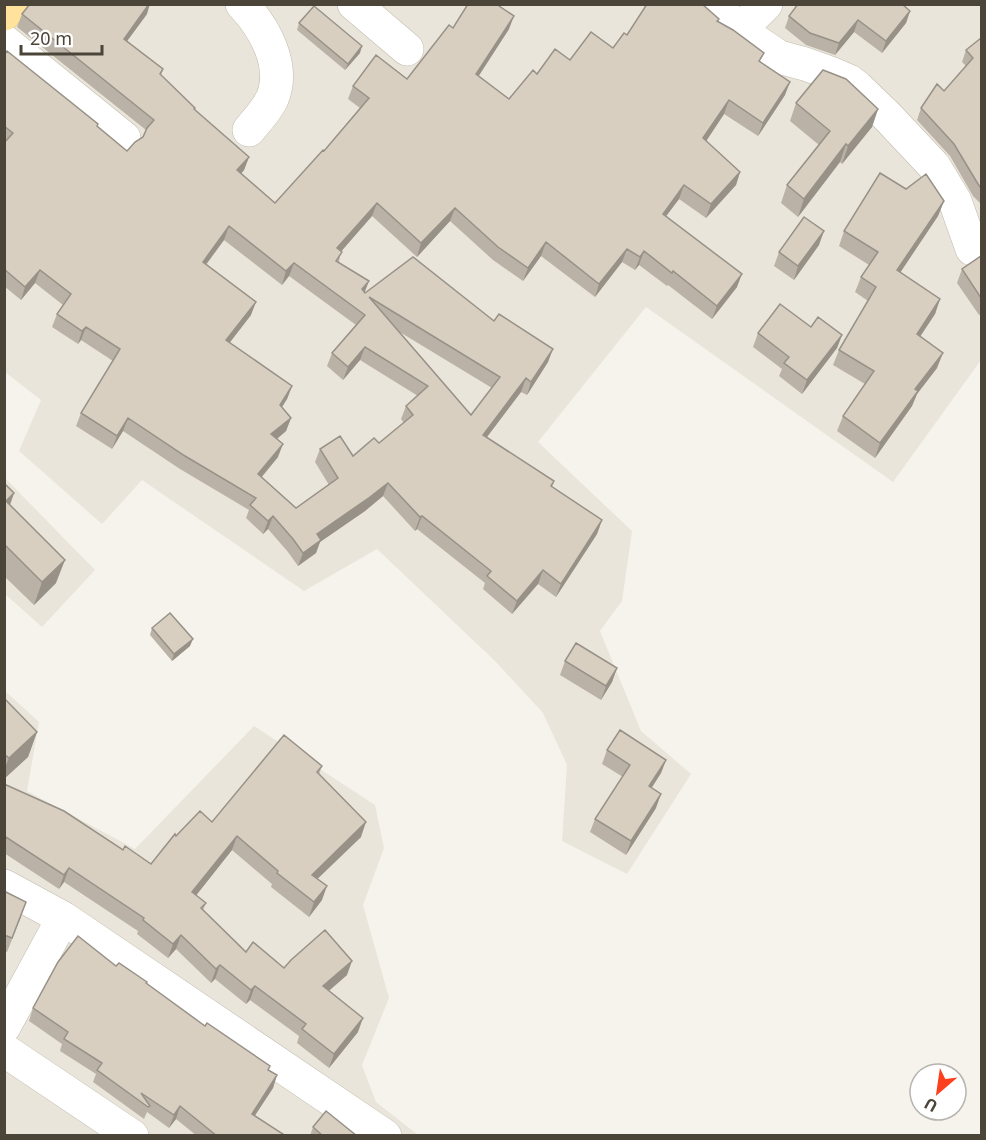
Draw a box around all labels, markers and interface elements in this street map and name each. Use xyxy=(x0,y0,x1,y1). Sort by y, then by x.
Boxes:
scale bar xyxy=(21,18,102,56)
text: 20 m xyxy=(30,26,72,50)
north arrow xyxy=(908,1062,968,1122)
text: U xyxy=(920,1093,941,1118)

